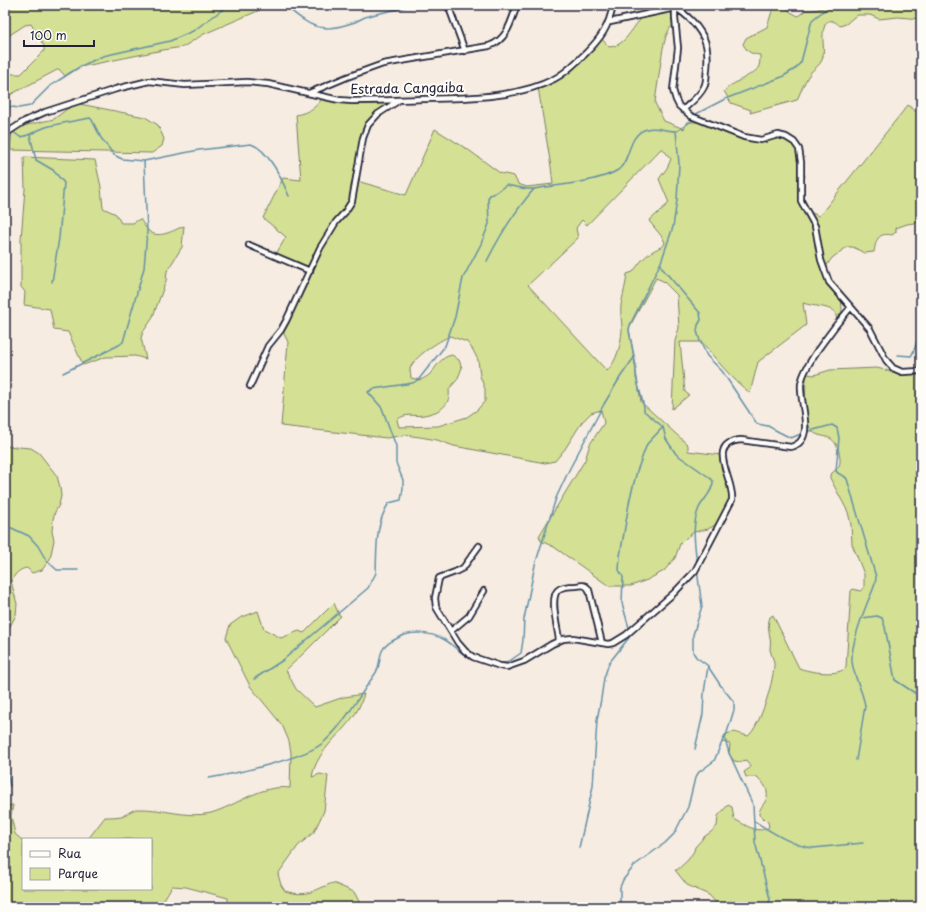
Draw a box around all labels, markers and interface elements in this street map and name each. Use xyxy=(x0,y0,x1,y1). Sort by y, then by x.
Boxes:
scale bar xyxy=(24,22,94,48)
text: 100 m xyxy=(30,26,67,44)
street label: Estrada Cangaiba xyxy=(350,77,465,98)
legend xyxy=(22,838,152,890)
text: Rua xyxy=(58,844,82,862)
text: Parque xyxy=(58,864,98,882)

